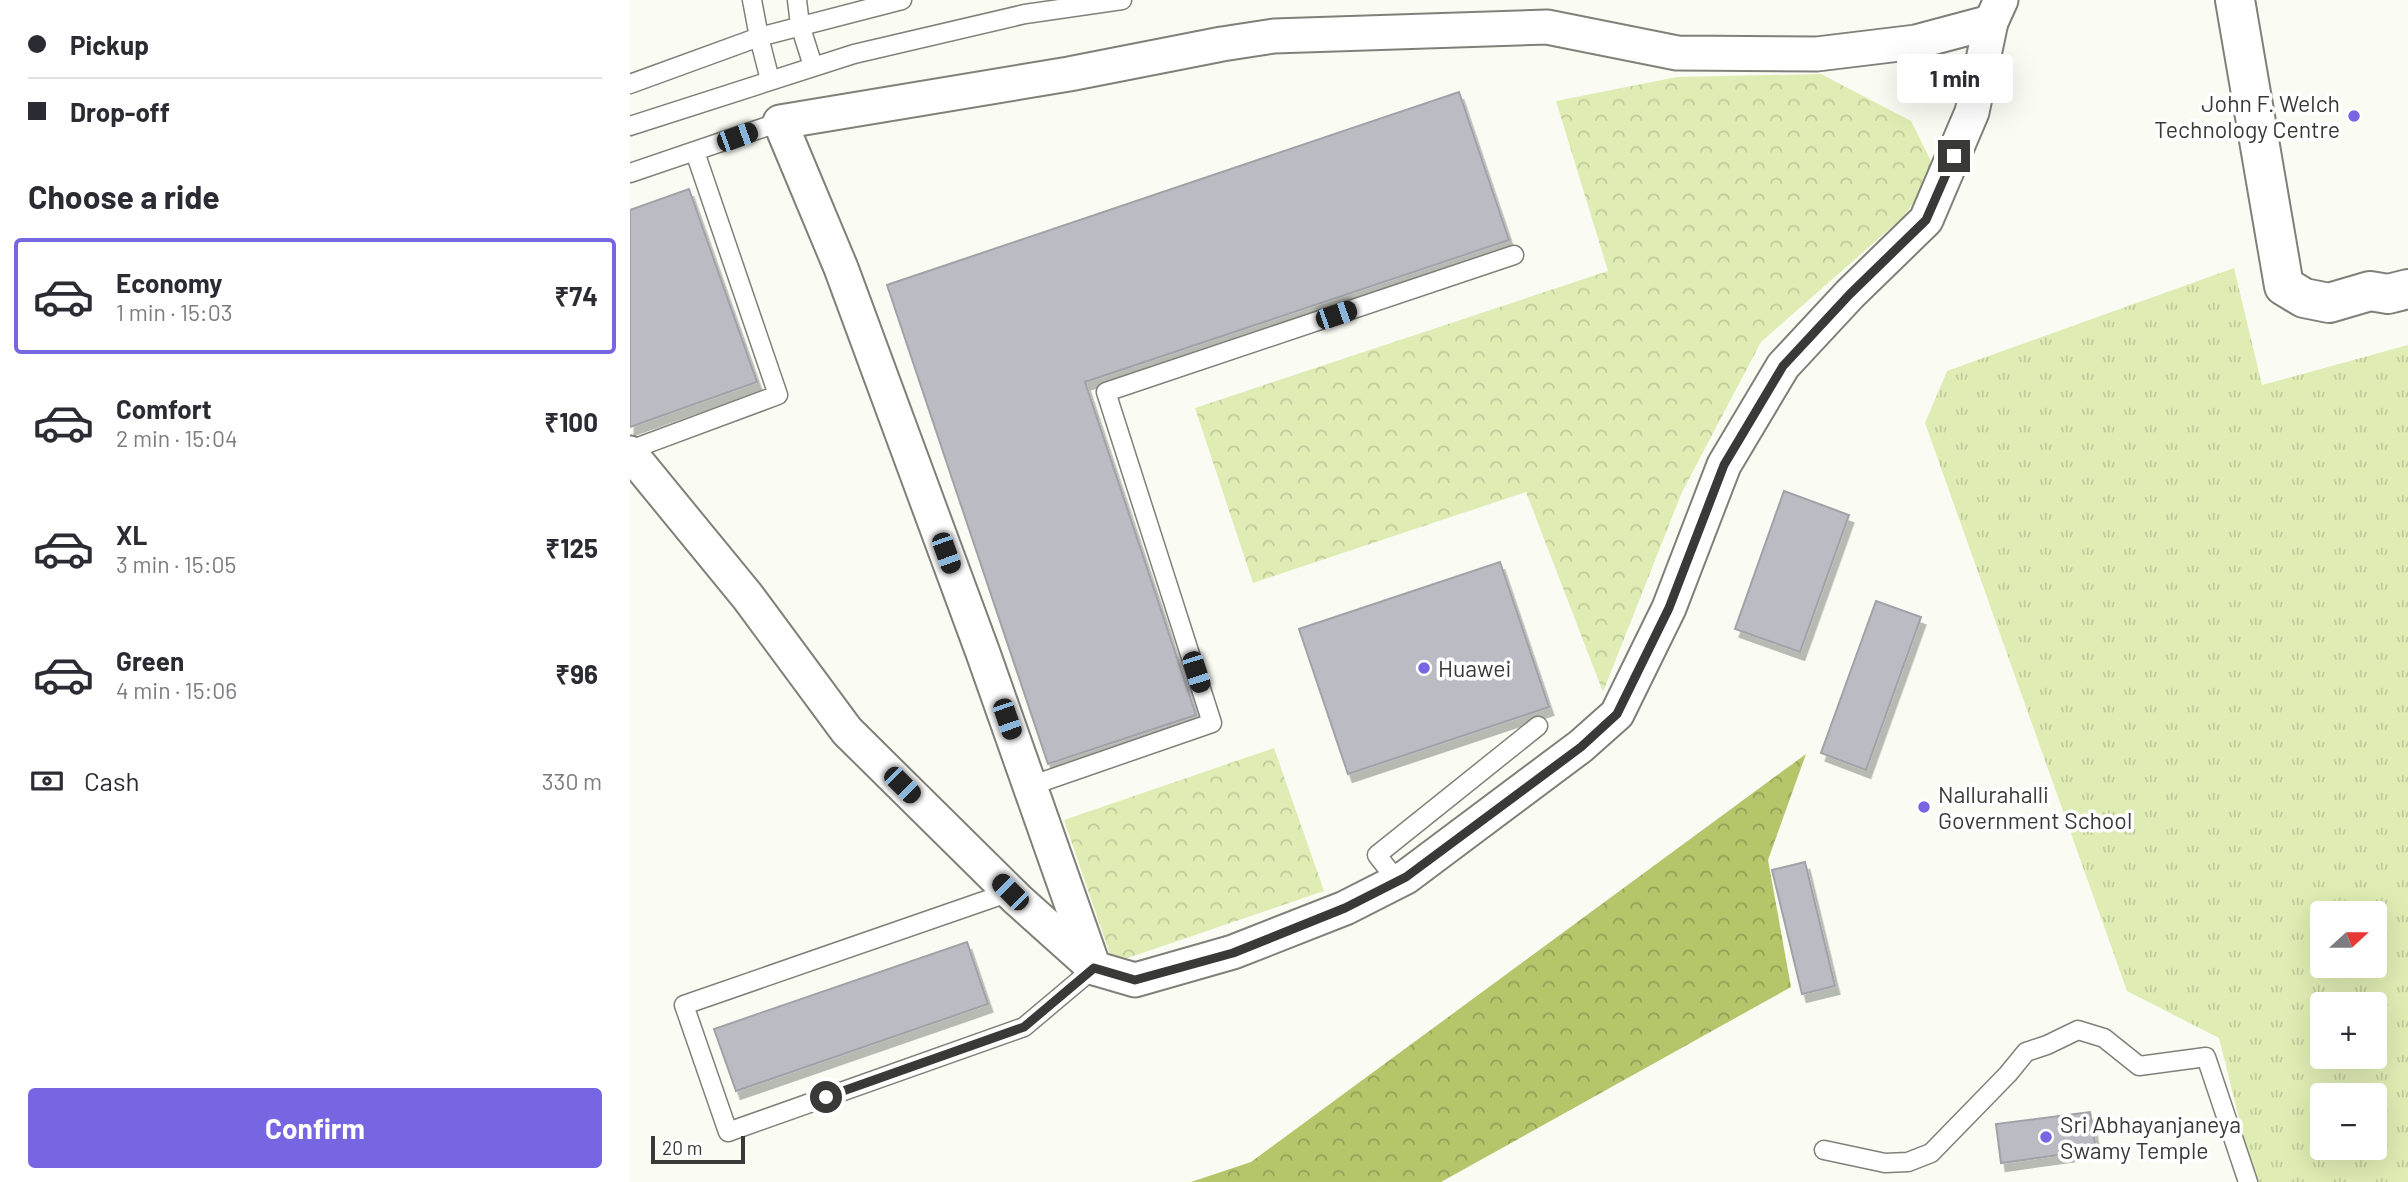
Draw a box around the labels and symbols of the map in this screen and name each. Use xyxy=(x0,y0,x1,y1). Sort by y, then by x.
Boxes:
callout: 1 min xyxy=(1896,54,2012,104)
place label: John F. Welch Technology Centre xyxy=(2154,89,2340,143)
marker: John F. Welch Technology Centre xyxy=(2346,108,2362,124)
car xyxy=(714,120,761,154)
route end xyxy=(1938,140,1970,172)
car xyxy=(1313,298,1360,332)
car xyxy=(929,530,964,576)
car xyxy=(1180,649,1213,695)
place label: Huawei xyxy=(1438,654,1511,682)
marker: Huawei xyxy=(1416,660,1432,676)
car xyxy=(991,696,1024,742)
car xyxy=(880,763,925,807)
place label: Nallurahalli Government School xyxy=(1938,780,2132,834)
marker: Nallurahalli Government School xyxy=(1916,799,1932,815)
car xyxy=(988,870,1033,914)
north arrow xyxy=(2310,901,2387,978)
route start xyxy=(810,1081,842,1113)
place label: Sri Abhayanjaneya Swamy Temple xyxy=(2060,1110,2241,1164)
marker: Sri Abhayanjaneya Swamy Temple xyxy=(2038,1129,2054,1145)
scale bar xyxy=(651,1133,746,1165)

